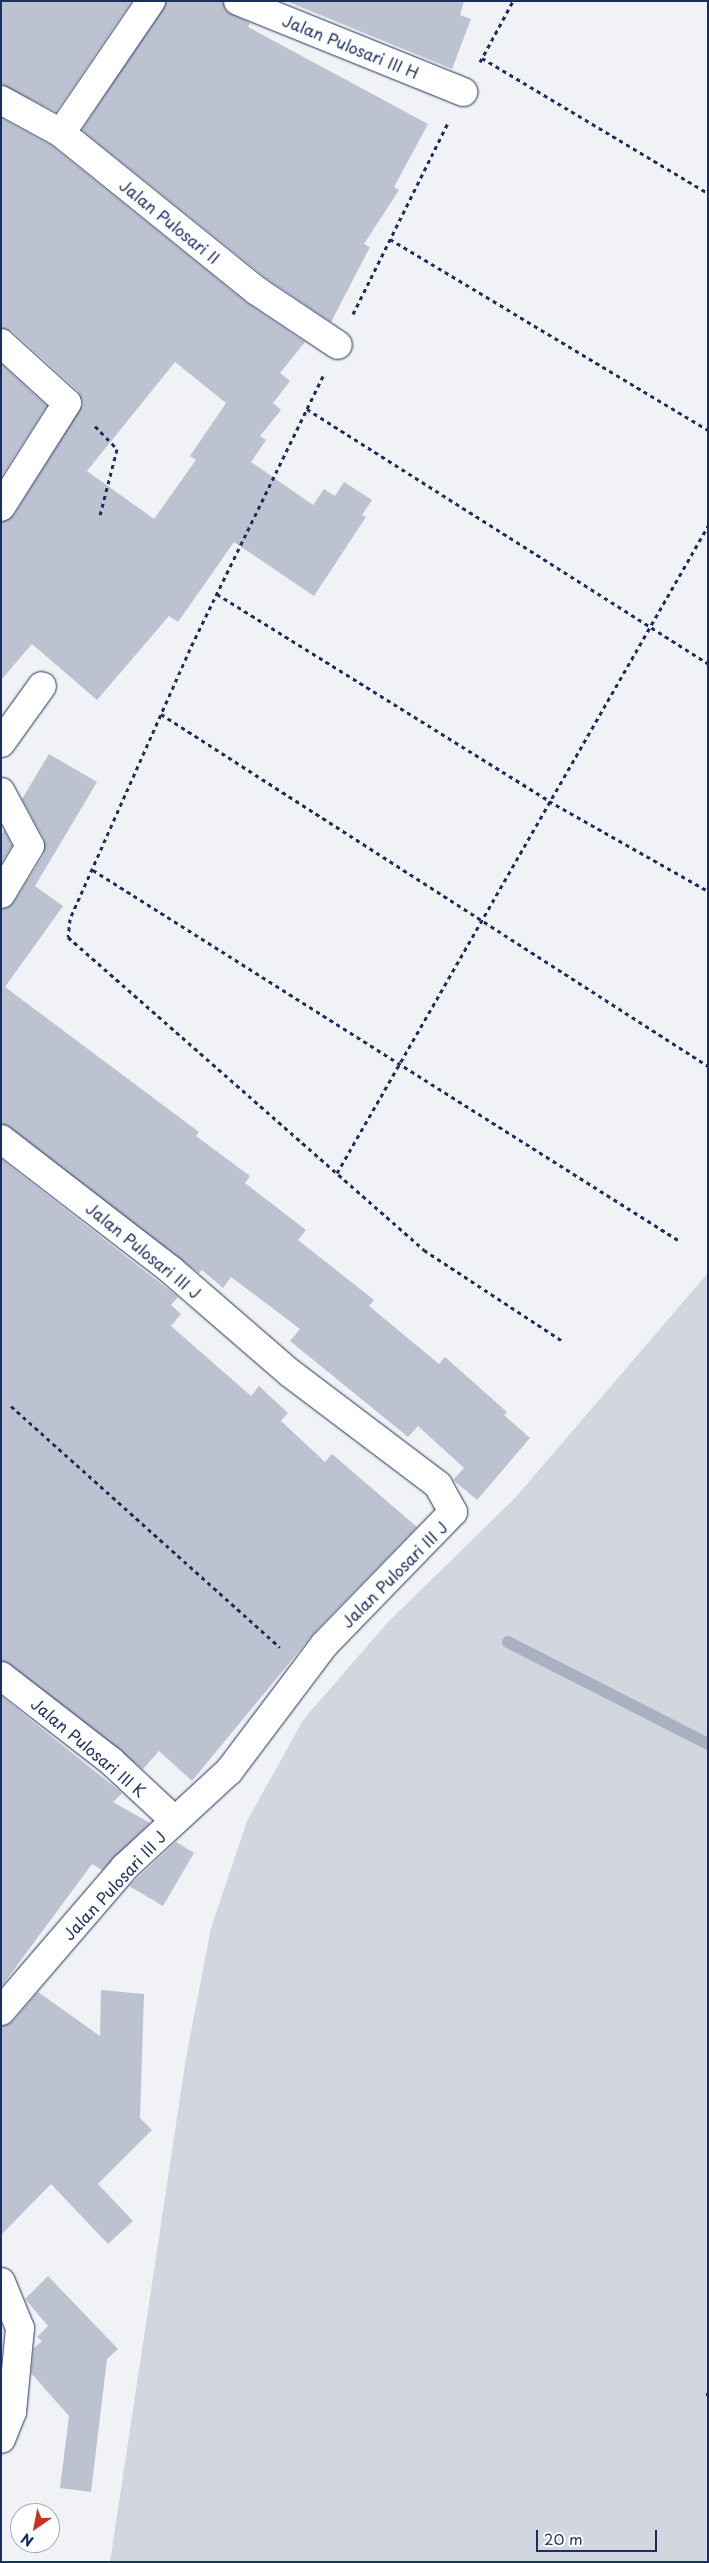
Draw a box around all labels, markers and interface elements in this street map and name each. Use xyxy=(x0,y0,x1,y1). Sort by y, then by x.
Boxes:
street label: Jalan Pulosari III H xyxy=(279,10,423,82)
street label: Jalan Pulosari II xyxy=(116,174,224,268)
street label: Jalan Pulosari III J xyxy=(82,1197,206,1303)
street label: Jalan Pulosari III J xyxy=(336,1516,452,1632)
street label: Jalan Pulosari III K xyxy=(27,1693,151,1801)
street label: Jalan Pulosari III J xyxy=(58,1826,170,1944)
north arrow xyxy=(10,2503,60,2553)
scale bar xyxy=(539,2520,660,2552)
text: 20 m xyxy=(544,2527,583,2550)
text: N xyxy=(17,2528,37,2552)

